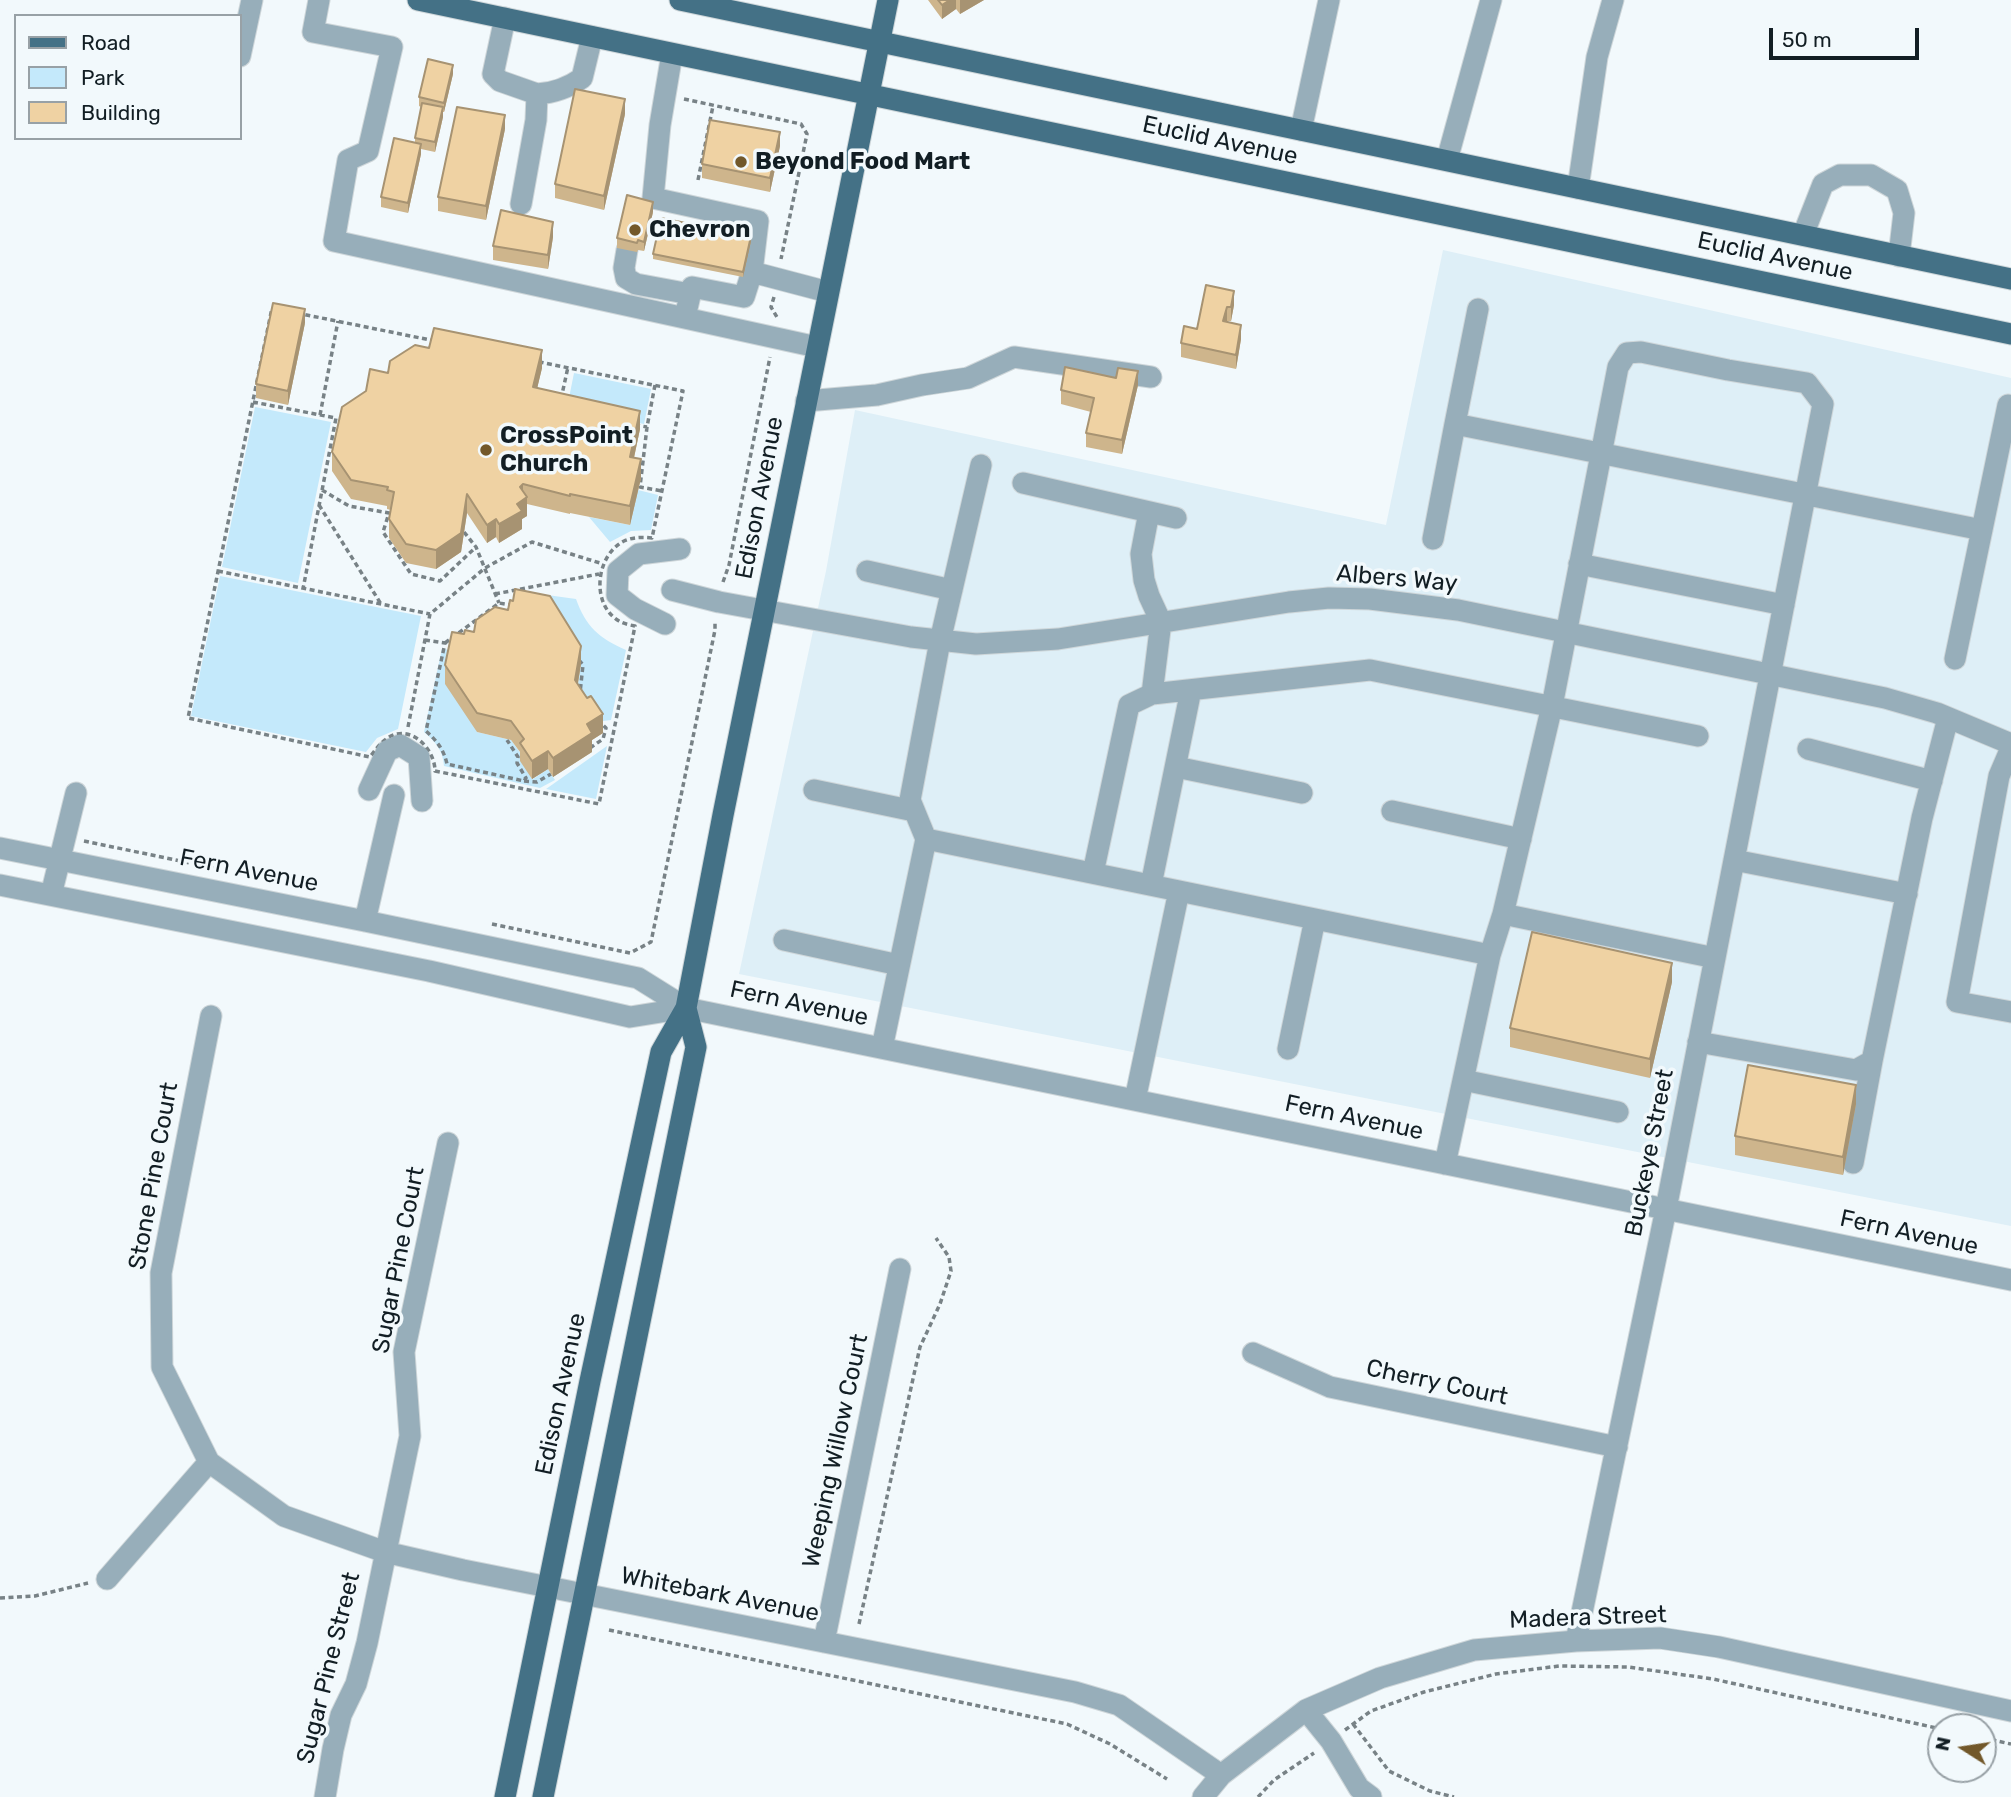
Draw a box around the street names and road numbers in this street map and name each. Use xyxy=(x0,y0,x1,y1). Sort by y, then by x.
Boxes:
street label: Euclid Avenue xyxy=(1140,110,1300,172)
street label: Euclid Avenue xyxy=(1695,226,1855,288)
street label: Edison Avenue xyxy=(730,414,790,582)
street label: Albers Way xyxy=(1335,559,1459,599)
street label: Fern Avenue xyxy=(177,843,321,899)
street label: Fern Avenue xyxy=(727,975,871,1033)
street label: Buckeye Street xyxy=(1620,1067,1680,1239)
street label: Stone Pine Court xyxy=(123,1080,185,1272)
street label: Fern Avenue xyxy=(1282,1089,1426,1147)
street label: Sugar Pine Court xyxy=(367,1164,431,1356)
street label: Fern Avenue xyxy=(1837,1204,1981,1262)
street label: Edison Avenue xyxy=(530,1310,592,1478)
street label: Weeping Willow Court xyxy=(797,1331,875,1571)
street label: Cherry Court xyxy=(1364,1354,1510,1412)
street label: Whitebark Avenue xyxy=(618,1562,822,1628)
street label: Sugar Pine Street xyxy=(291,1569,367,1767)
street label: Madera Street xyxy=(1509,1601,1667,1635)

